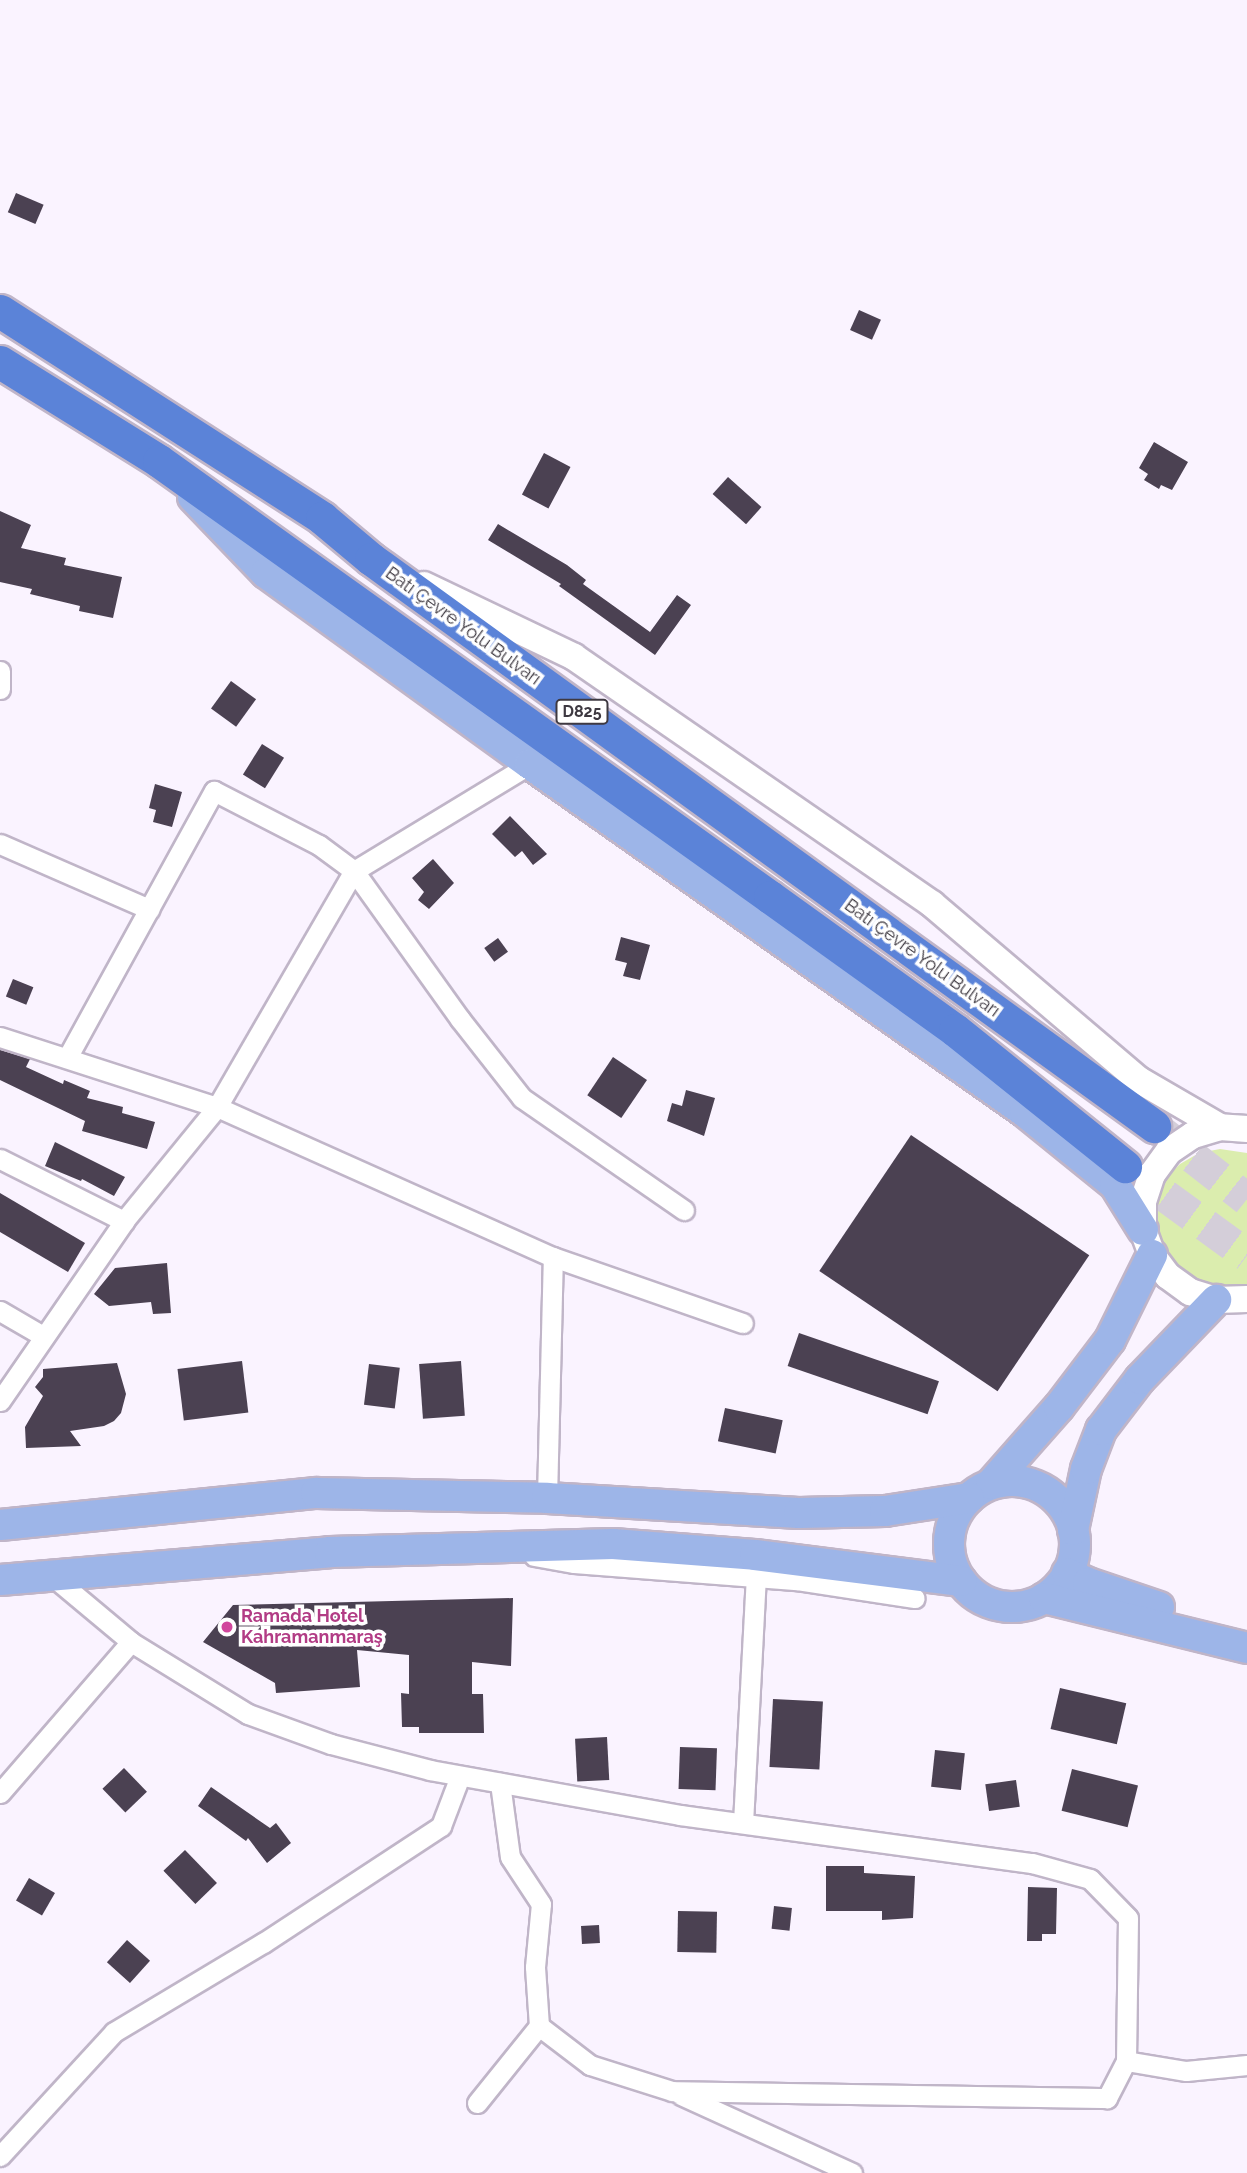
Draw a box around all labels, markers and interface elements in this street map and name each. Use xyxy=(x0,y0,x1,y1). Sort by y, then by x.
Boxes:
street label: Batı Çevre Yolu Bulvarı xyxy=(381,562,545,690)
road number: D825 xyxy=(554,699,610,724)
street label: Batı Çevre Yolu Bulvarı xyxy=(840,894,1004,1022)
place label: Ramada Hotel Kahramanmaraş xyxy=(241,1606,383,1648)
marker: Ramada Hotel Kahramanmaraş xyxy=(219,1619,235,1635)

